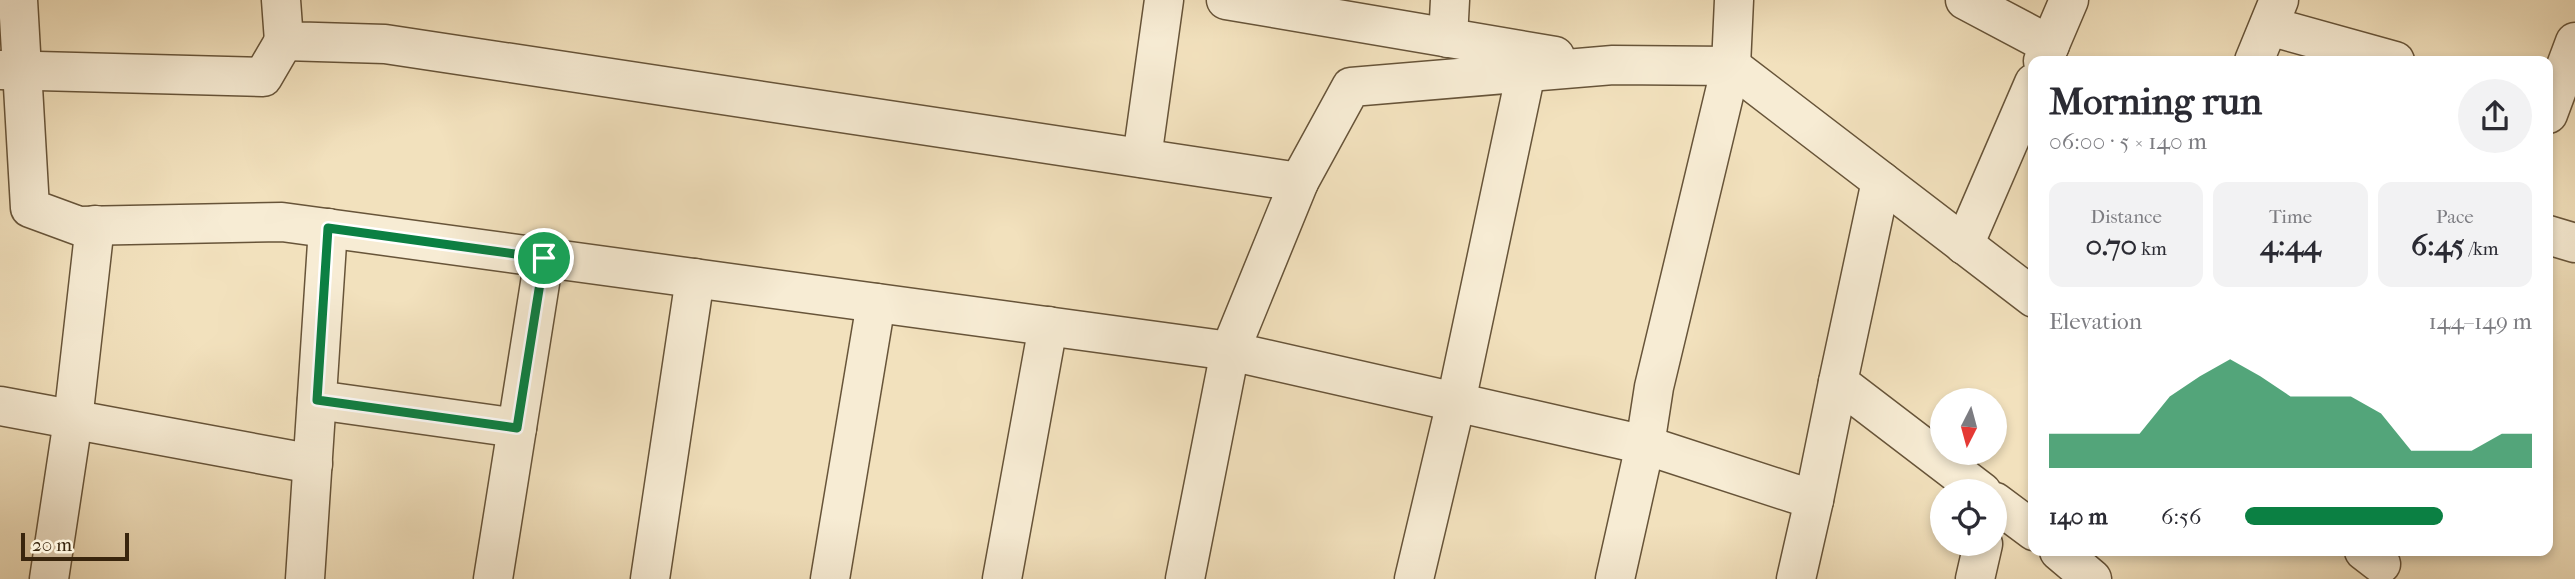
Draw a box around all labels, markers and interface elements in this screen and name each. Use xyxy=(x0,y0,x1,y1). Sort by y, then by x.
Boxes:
text: Morning run xyxy=(2049,79,2262,124)
button: share xyxy=(2458,79,2532,153)
text: 06:00 · 5 × 140 m xyxy=(2049,128,2207,155)
text: Distance xyxy=(2090,206,2162,228)
text: Time xyxy=(2269,206,2312,228)
text: Pace xyxy=(2436,206,2474,228)
pin xyxy=(514,228,574,288)
text: 0.70 xyxy=(2086,228,2137,263)
text: 4:44 xyxy=(2260,228,2321,263)
text: 6:45 xyxy=(2411,228,2464,263)
text: km xyxy=(2137,238,2167,260)
text: /km xyxy=(2464,238,2499,260)
icon: arrive xyxy=(525,239,563,277)
text: Elevation xyxy=(2049,308,2142,335)
text: 144–149 m xyxy=(2429,308,2532,335)
north arrow xyxy=(1930,388,2007,466)
map controls xyxy=(1930,388,2007,556)
button: locate xyxy=(1930,479,2007,556)
text: 140 m xyxy=(2049,503,2108,530)
text: 6:56 xyxy=(2161,503,2201,530)
scale bar xyxy=(21,530,130,562)
text: 20 m xyxy=(32,534,72,556)

